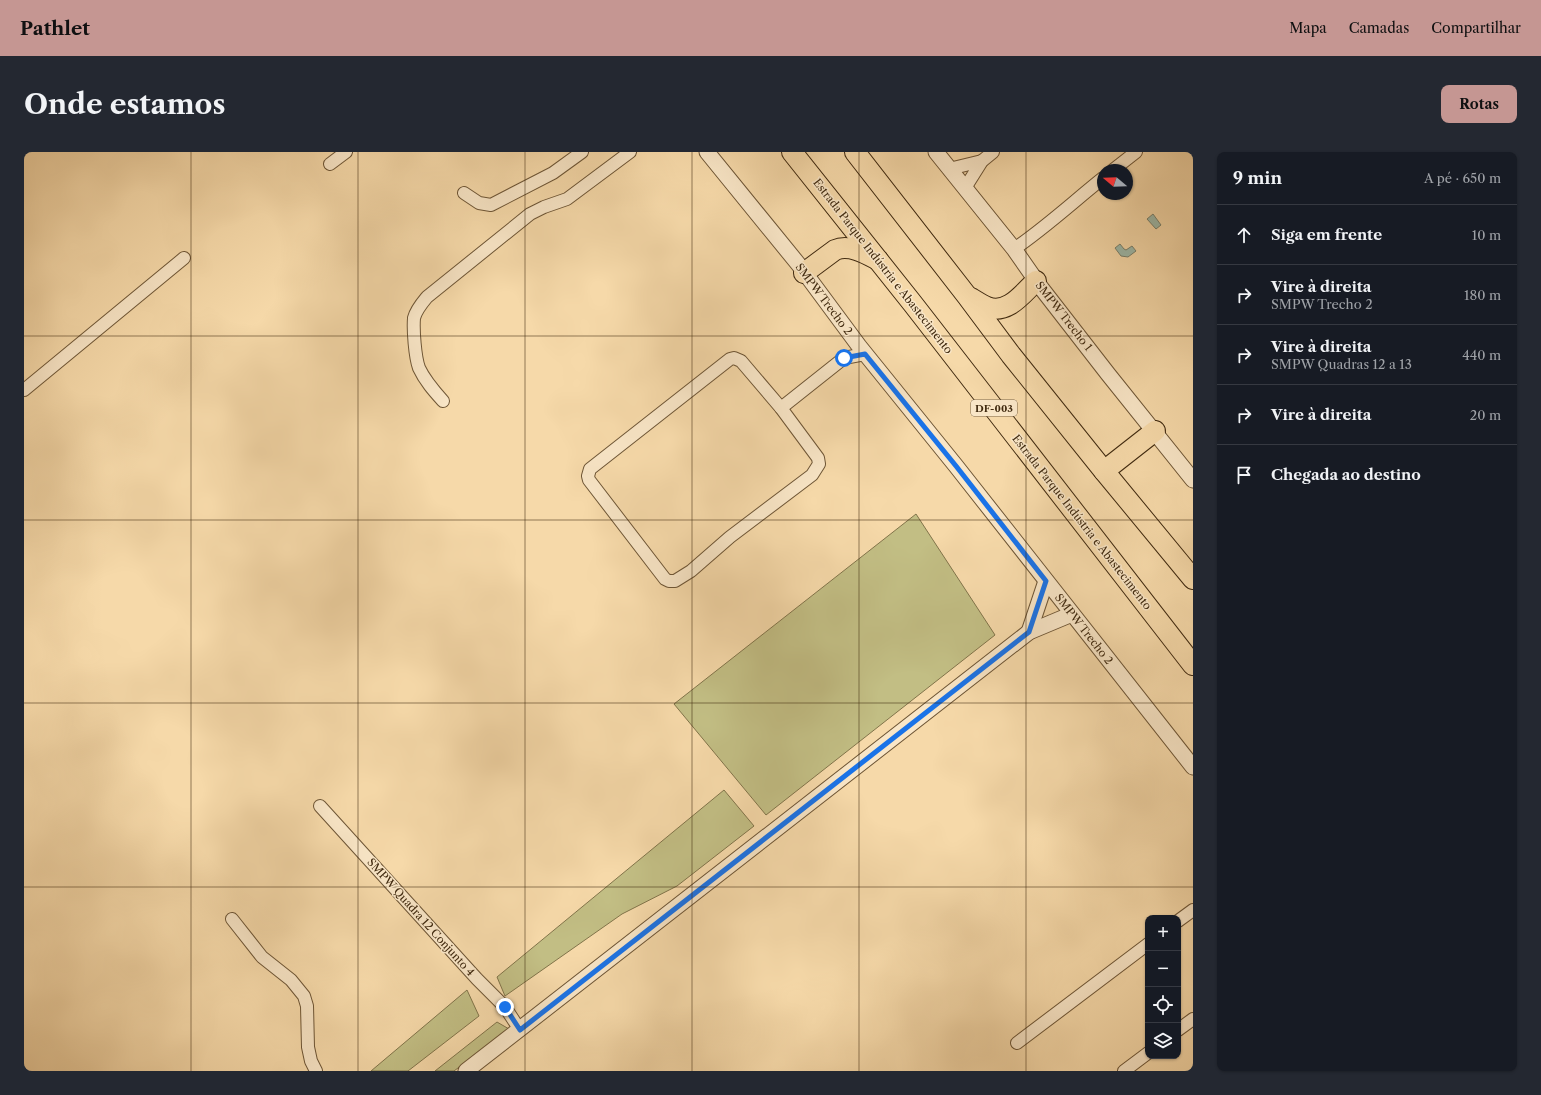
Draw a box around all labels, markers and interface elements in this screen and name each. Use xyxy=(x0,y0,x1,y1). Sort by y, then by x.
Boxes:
text: Pathlet xyxy=(20,17,90,40)
text: Mapa xyxy=(1289,19,1327,37)
text: Camadas xyxy=(1349,19,1409,37)
text: Compartilhar xyxy=(1431,19,1521,37)
button: Rotas xyxy=(1441,85,1517,123)
text: Onde estamos xyxy=(24,87,225,121)
north arrow xyxy=(1097,164,1133,200)
text: 9 min xyxy=(1233,168,1282,188)
text: A pé · 650 m xyxy=(1424,170,1501,186)
street label: Estrada Parque Indústria e Abastecimento xyxy=(810,176,956,357)
icon: ahead xyxy=(1233,224,1255,246)
text: Siga em frente xyxy=(1271,225,1382,244)
text: 10 m xyxy=(1472,227,1501,243)
street label: SMPW Trecho 2 xyxy=(793,260,855,338)
text: Vire à direita xyxy=(1271,277,1371,296)
street label: SMPW Trecho 1 xyxy=(1033,278,1096,354)
icon: right xyxy=(1233,284,1255,306)
text: 180 m xyxy=(1464,287,1501,303)
text: SMPW Trecho 2 xyxy=(1271,296,1373,312)
text: Vire à direita xyxy=(1271,337,1371,356)
icon: right xyxy=(1233,344,1255,366)
text: 440 m xyxy=(1462,347,1501,363)
route start xyxy=(835,349,853,367)
text: SMPW Quadras 12 a 13 xyxy=(1271,356,1412,372)
road number: DF-003 xyxy=(971,400,1017,416)
icon: right xyxy=(1233,404,1255,426)
text: Vire à direita xyxy=(1271,405,1371,424)
text: 20 m xyxy=(1470,407,1501,423)
street label: Estrada Parque Indústria e Abastecimento xyxy=(1009,432,1155,613)
icon: arrive xyxy=(1233,464,1255,486)
text: Chegada ao destino xyxy=(1271,465,1421,484)
street label: SMPW Trecho 2 xyxy=(1052,591,1116,667)
street label: SMPW Quadra 12 Conjunto 4 xyxy=(364,855,478,979)
map controls xyxy=(1145,915,1181,1059)
button: + xyxy=(1145,915,1181,951)
button: − xyxy=(1145,951,1181,987)
button: locate xyxy=(1145,987,1181,1023)
route end xyxy=(496,998,514,1016)
button: layers xyxy=(1145,1023,1181,1059)

